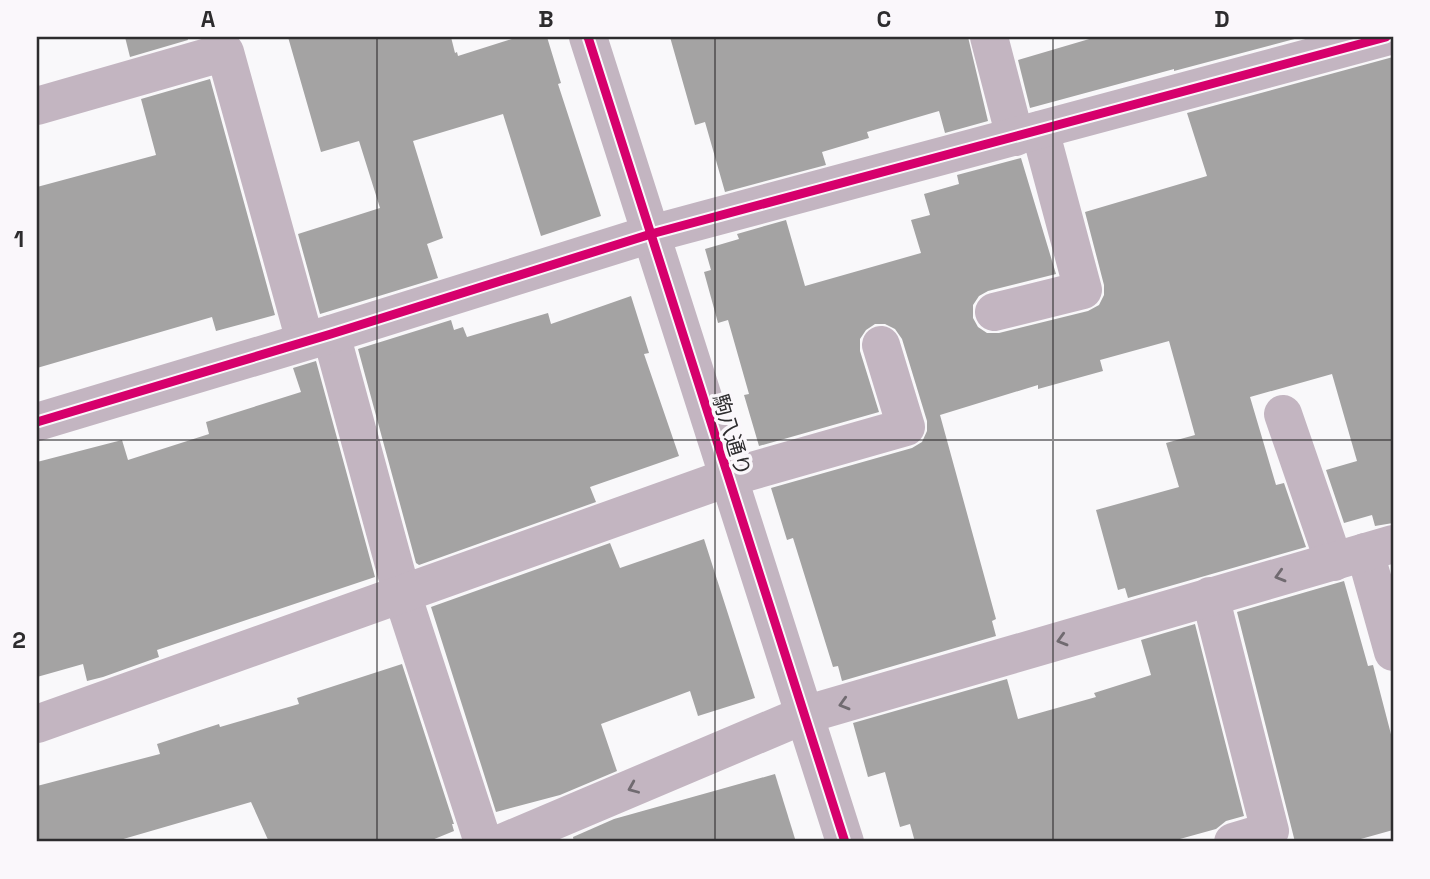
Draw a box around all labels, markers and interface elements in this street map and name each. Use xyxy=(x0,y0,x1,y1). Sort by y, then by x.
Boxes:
text: A xyxy=(201,4,216,34)
text: B xyxy=(538,4,554,34)
text: C xyxy=(877,4,891,34)
text: D xyxy=(1214,4,1230,34)
text: 1 xyxy=(14,224,24,254)
street label: 駒八通り xyxy=(707,391,757,479)
one-way arrow xyxy=(1275,568,1287,583)
text: 2 xyxy=(12,625,26,655)
one-way arrow xyxy=(1056,631,1068,646)
one-way arrow xyxy=(838,695,850,710)
one-way arrow xyxy=(627,780,640,794)

